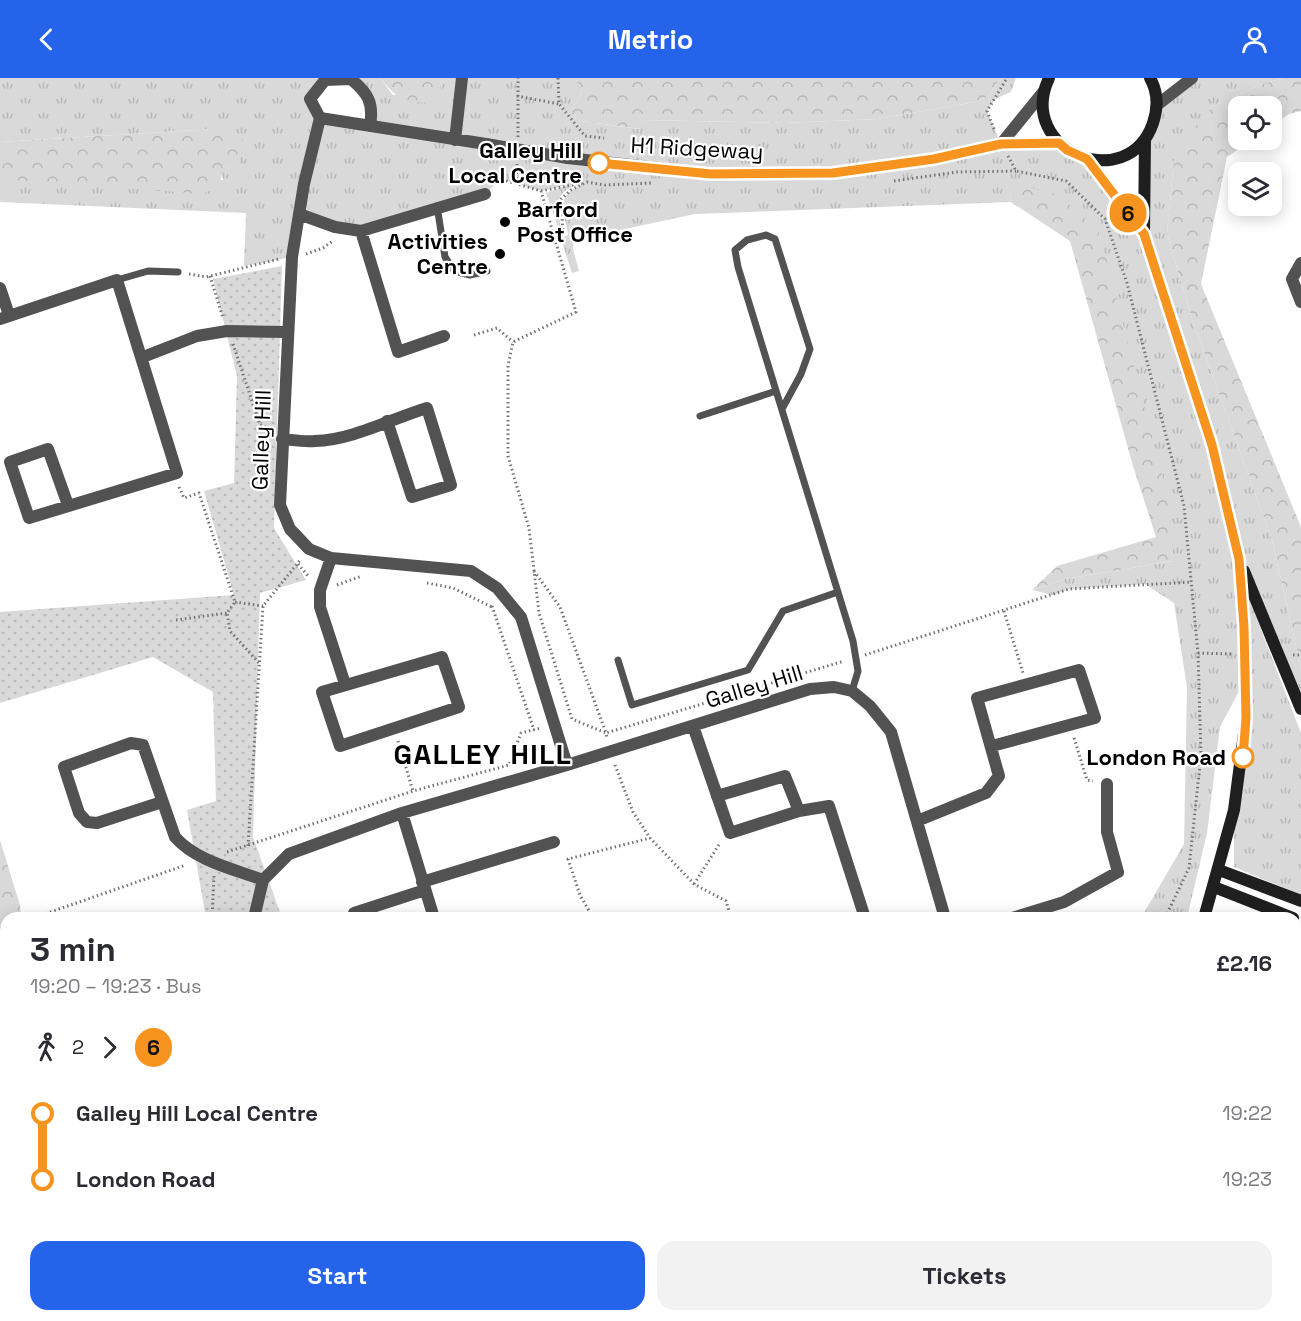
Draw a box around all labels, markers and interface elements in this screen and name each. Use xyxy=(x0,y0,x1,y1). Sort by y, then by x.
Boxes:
text: Metrio xyxy=(608,22,693,57)
icon: back xyxy=(30,23,63,56)
icon: person xyxy=(1238,23,1271,56)
map controls xyxy=(1228,96,1282,216)
button: locate xyxy=(1228,96,1282,150)
street label: H1 Ridgeway xyxy=(630,131,764,165)
place label: Galley Hill Local Centre xyxy=(448,136,582,189)
marker: Galley Hill Local Centre xyxy=(588,152,610,174)
button: layers xyxy=(1228,162,1282,216)
line badge: 6 xyxy=(1108,194,1148,232)
place label: Barford Post Office xyxy=(517,195,633,248)
text: 6 xyxy=(1122,200,1134,227)
marker: Barford Post Office xyxy=(498,215,512,229)
place label: Activities Centre xyxy=(388,227,488,280)
marker: Activities Centre xyxy=(493,247,507,261)
street label: Galley Hill xyxy=(245,389,277,491)
street label: Galley Hill xyxy=(702,658,806,714)
district label: GALLEY HILL xyxy=(393,736,573,772)
place label: London Road xyxy=(1087,743,1226,771)
marker: London Road xyxy=(1232,746,1254,768)
text: 3 min xyxy=(30,929,116,971)
text: £2.16 xyxy=(1216,949,1272,977)
text: 19:20 – 19:23 · Bus xyxy=(30,973,202,999)
icon: walk xyxy=(30,1031,63,1064)
icon: forward xyxy=(93,1031,126,1064)
text: 2 xyxy=(72,1034,84,1060)
text: 6 xyxy=(147,1034,160,1061)
text: Galley Hill Local Centre xyxy=(76,1099,318,1127)
text: 19:22 xyxy=(1222,1100,1272,1126)
text: London Road xyxy=(76,1165,215,1193)
text: 19:23 xyxy=(1222,1166,1272,1192)
button: Start xyxy=(30,1241,645,1310)
button: Tickets xyxy=(657,1241,1272,1310)

